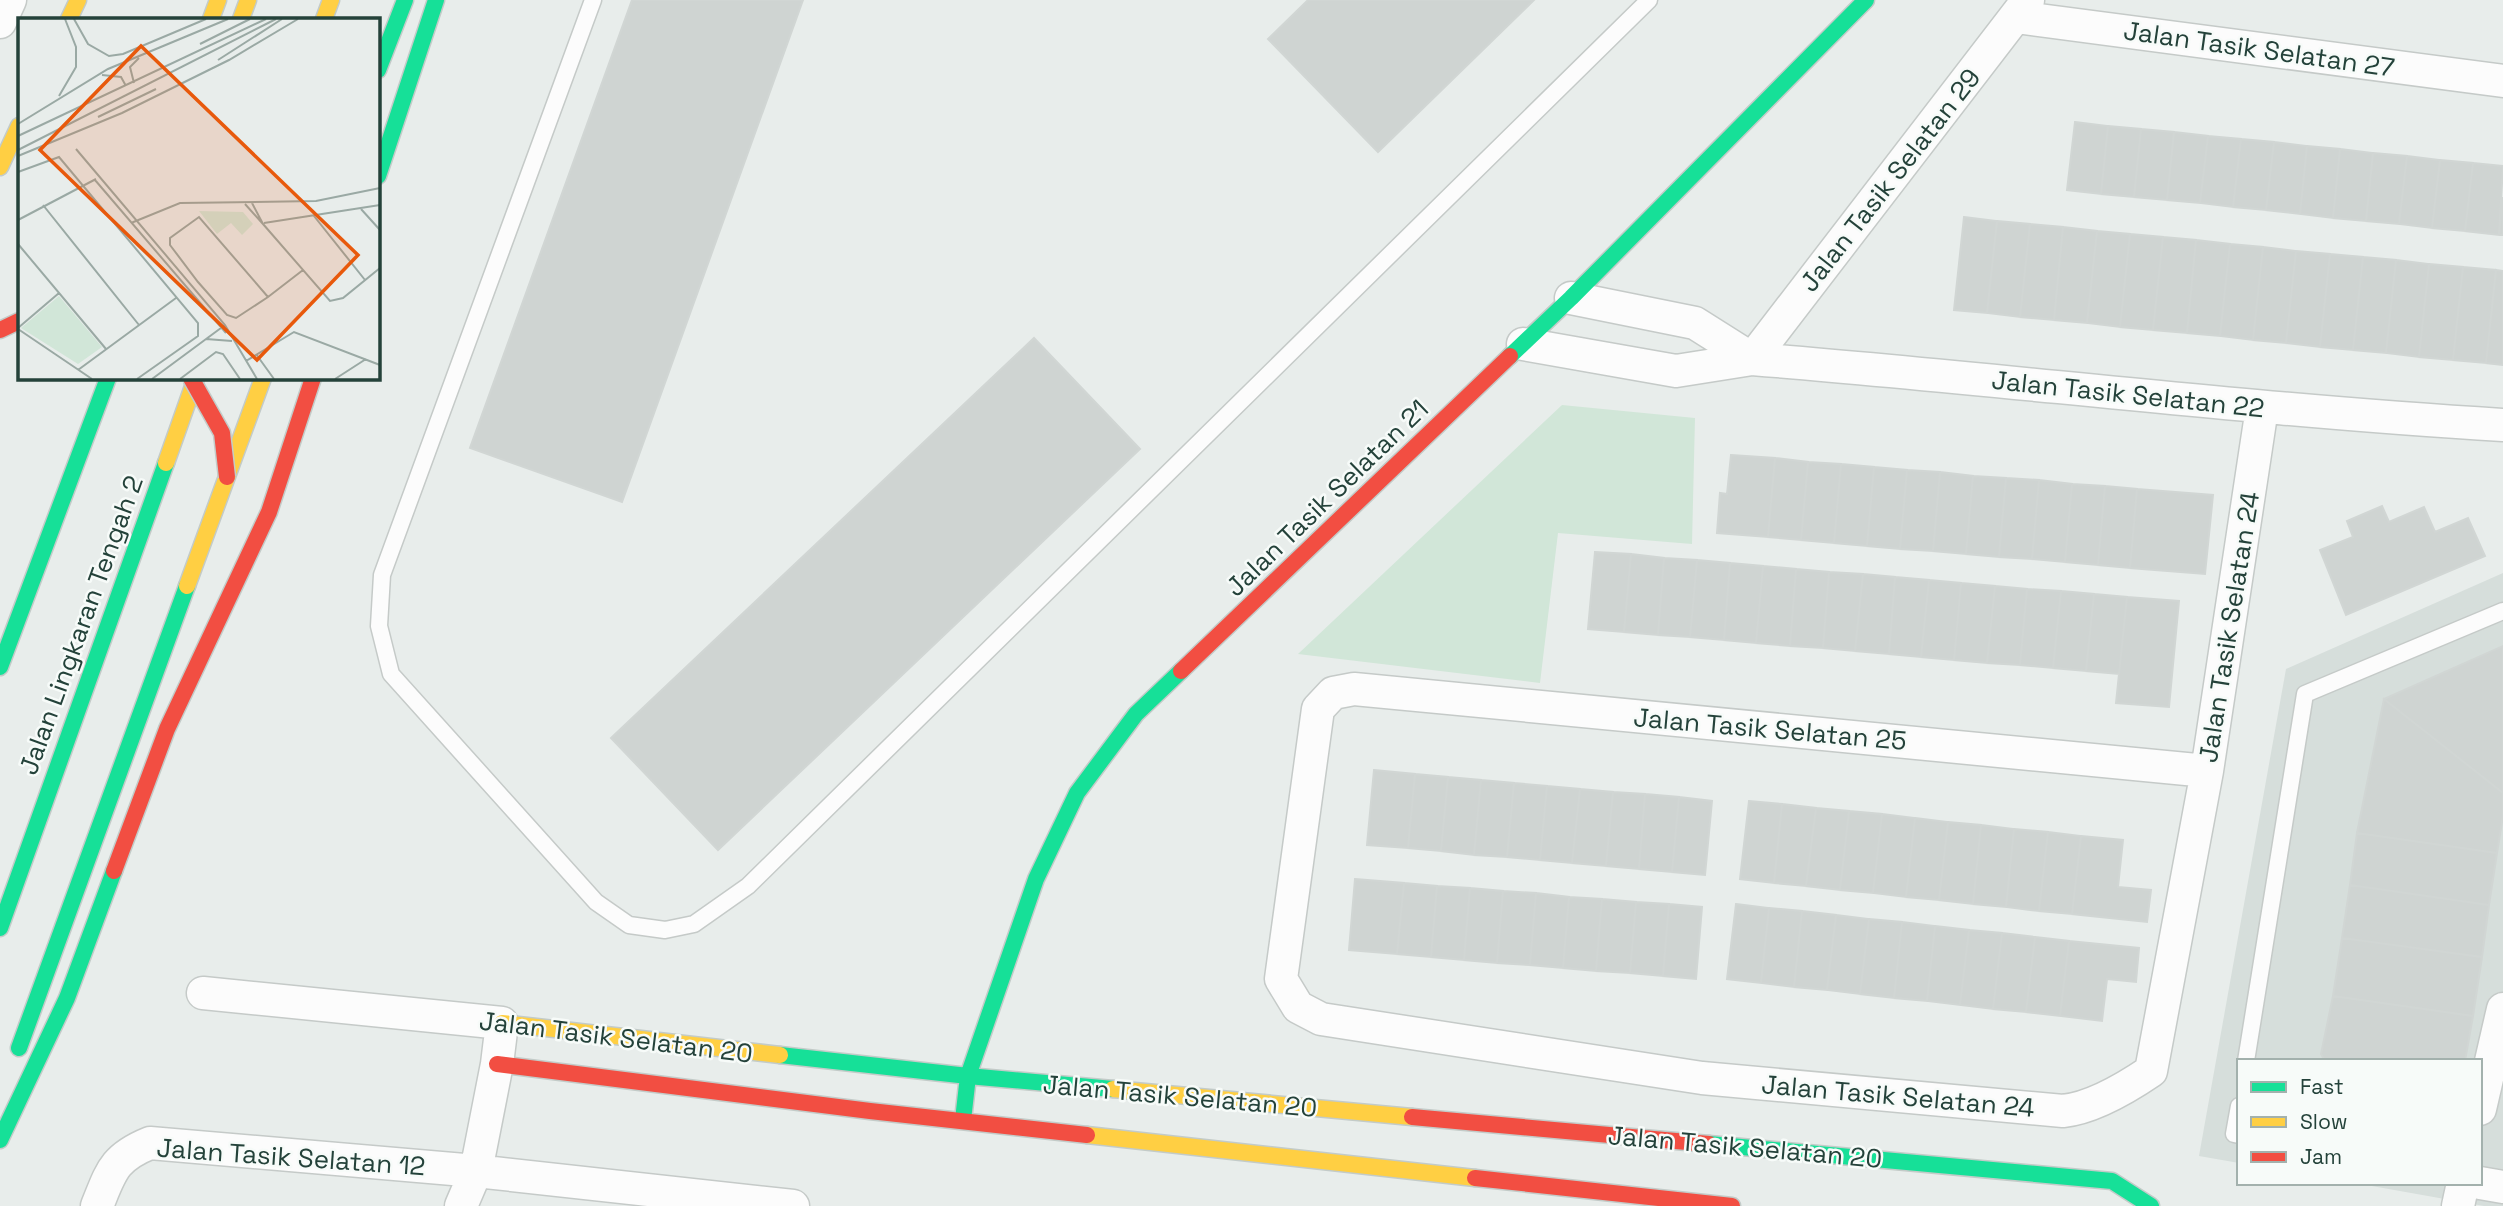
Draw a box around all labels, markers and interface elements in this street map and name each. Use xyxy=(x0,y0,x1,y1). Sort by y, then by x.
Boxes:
street label: Jalan Tasik Selatan 27 xyxy=(2121,13,2397,85)
inset map xyxy=(18,18,380,380)
street label: Jalan Tasik Selatan 29 xyxy=(1792,61,1988,299)
street label: Jalan Tasik Selatan 22 xyxy=(1990,363,2266,425)
street label: Jalan Tasik Selatan 21 xyxy=(1218,392,1436,604)
street label: Jalan Lingkaran Tengah 2 xyxy=(11,471,151,779)
street label: Jalan Tasik Selatan 24 xyxy=(2191,489,2267,765)
street label: Jalan Tasik Selatan 25 xyxy=(1632,700,1908,758)
street label: Jalan Tasik Selatan 20 xyxy=(477,1003,755,1071)
legend xyxy=(2237,1059,2482,1185)
street label: Jalan Tasik Selatan 20 xyxy=(1041,1067,1319,1125)
street label: Jalan Tasik Selatan 24 xyxy=(1760,1067,2036,1125)
text: Fast xyxy=(2300,1073,2344,1100)
text: Slow xyxy=(2300,1108,2348,1135)
street label: Jalan Tasik Selatan 20 xyxy=(1606,1118,1884,1176)
street label: Jalan Tasik Selatan 12 xyxy=(155,1131,427,1183)
text: Jam xyxy=(2300,1143,2342,1170)

